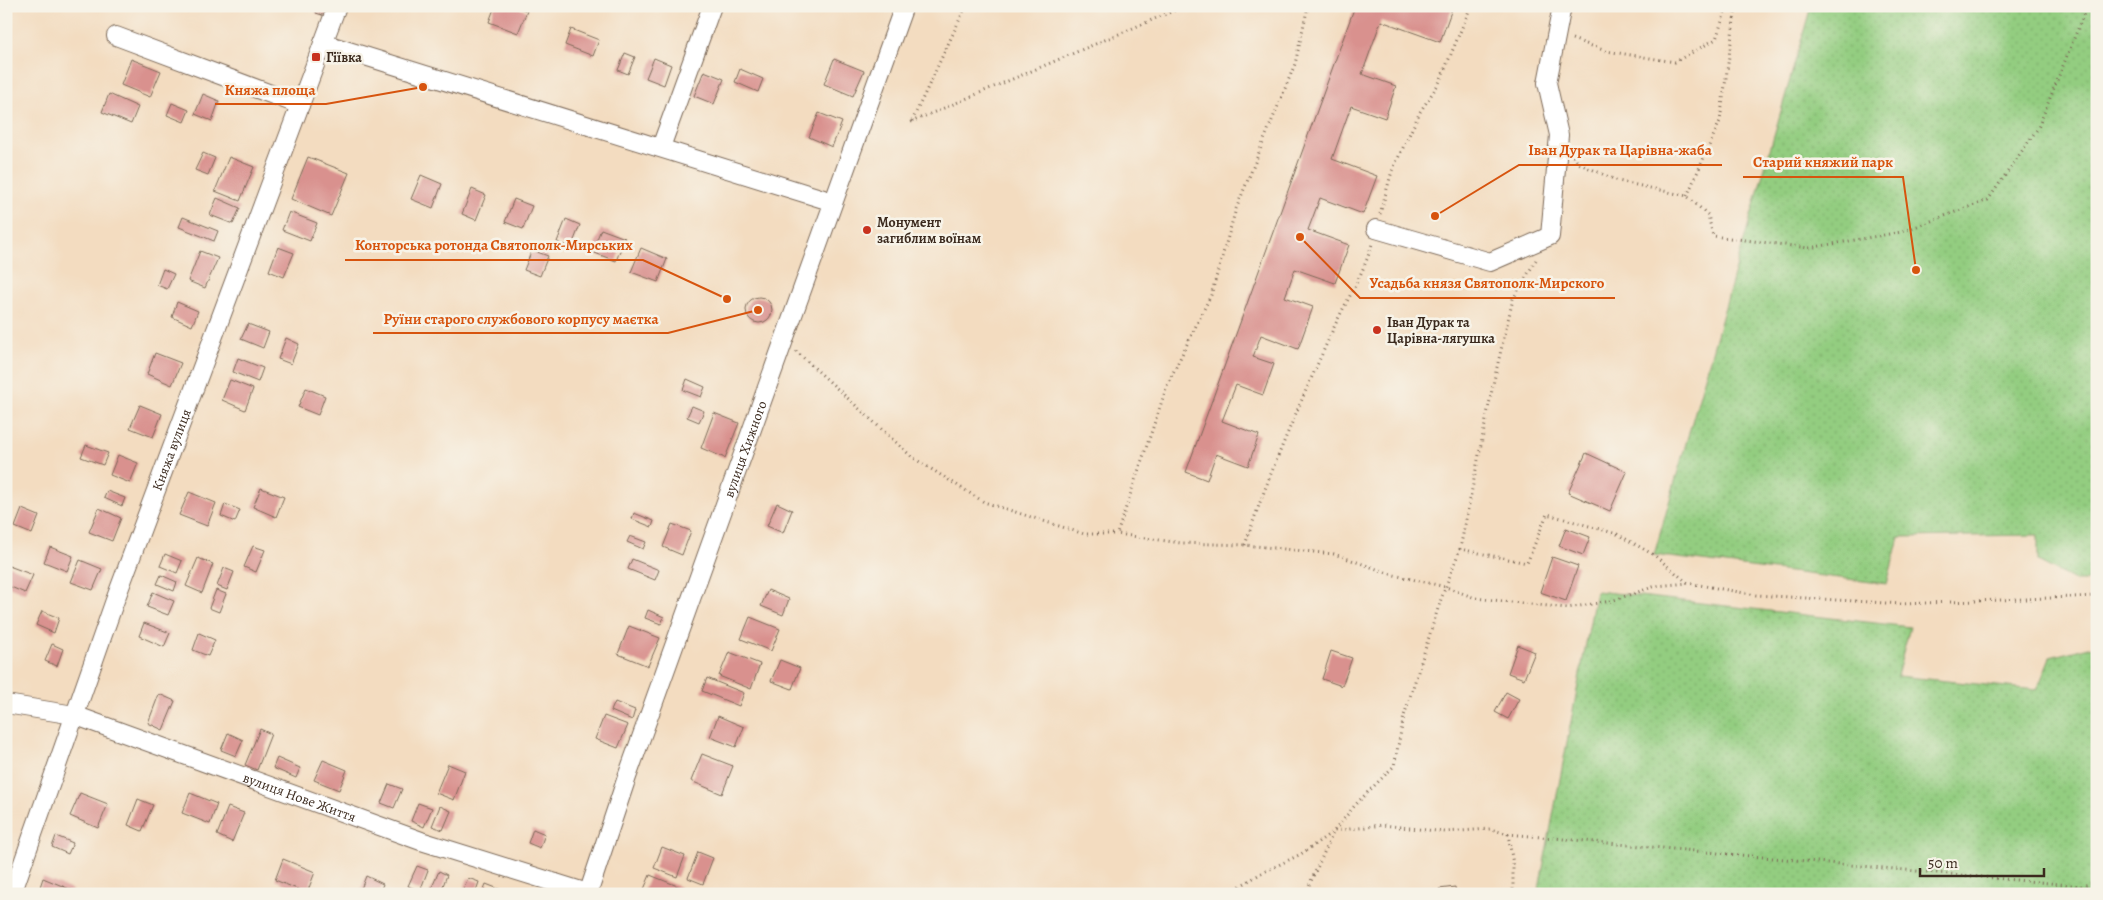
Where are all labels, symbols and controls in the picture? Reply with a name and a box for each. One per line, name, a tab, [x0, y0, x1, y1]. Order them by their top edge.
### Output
place label: Гіївка	[326, 48, 362, 67]
marker: Гіївка	[310, 51, 322, 63]
callout: Княжа площа	[215, 74, 326, 104]
text: Княжа площа	[224, 80, 316, 100]
callout: Іван Дурак та Царівна-жаба	[1519, 135, 1722, 165]
text: Іван Дурак та Царівна-жаба	[1528, 140, 1713, 160]
callout: Старий княжий парк	[1743, 147, 1903, 177]
text: Старий княжий парк	[1753, 152, 1893, 172]
place label: Монумент загиблим воїнам	[877, 213, 982, 248]
marker: Монумент загиблим воїнам	[861, 224, 873, 236]
callout: Конторська ротонда Святополк-Мирських	[345, 230, 643, 260]
text: Конторська ротонда Святополк-Мирських	[355, 235, 633, 255]
callout: Усадьба князя Святополк-Мирского	[1360, 268, 1615, 298]
text: Усадьба князя Святополк-Мирского	[1370, 273, 1605, 293]
callout: Руїни старого службового корпусу маєтка	[373, 303, 668, 333]
text: Руїни старого службового корпусу маєтка	[383, 309, 659, 329]
place label: Іван Дурак та Царівна-лягушка	[1387, 313, 1495, 348]
marker: Іван Дурак та Царівна-лягушка	[1371, 324, 1383, 336]
street label: вулиця Хижного	[719, 398, 771, 500]
street label: Княжа вулиця	[148, 406, 196, 494]
street label: вулиця Нове Життя	[240, 768, 359, 827]
scale bar	[1920, 845, 2044, 877]
text: 50 m	[1928, 853, 1958, 873]

